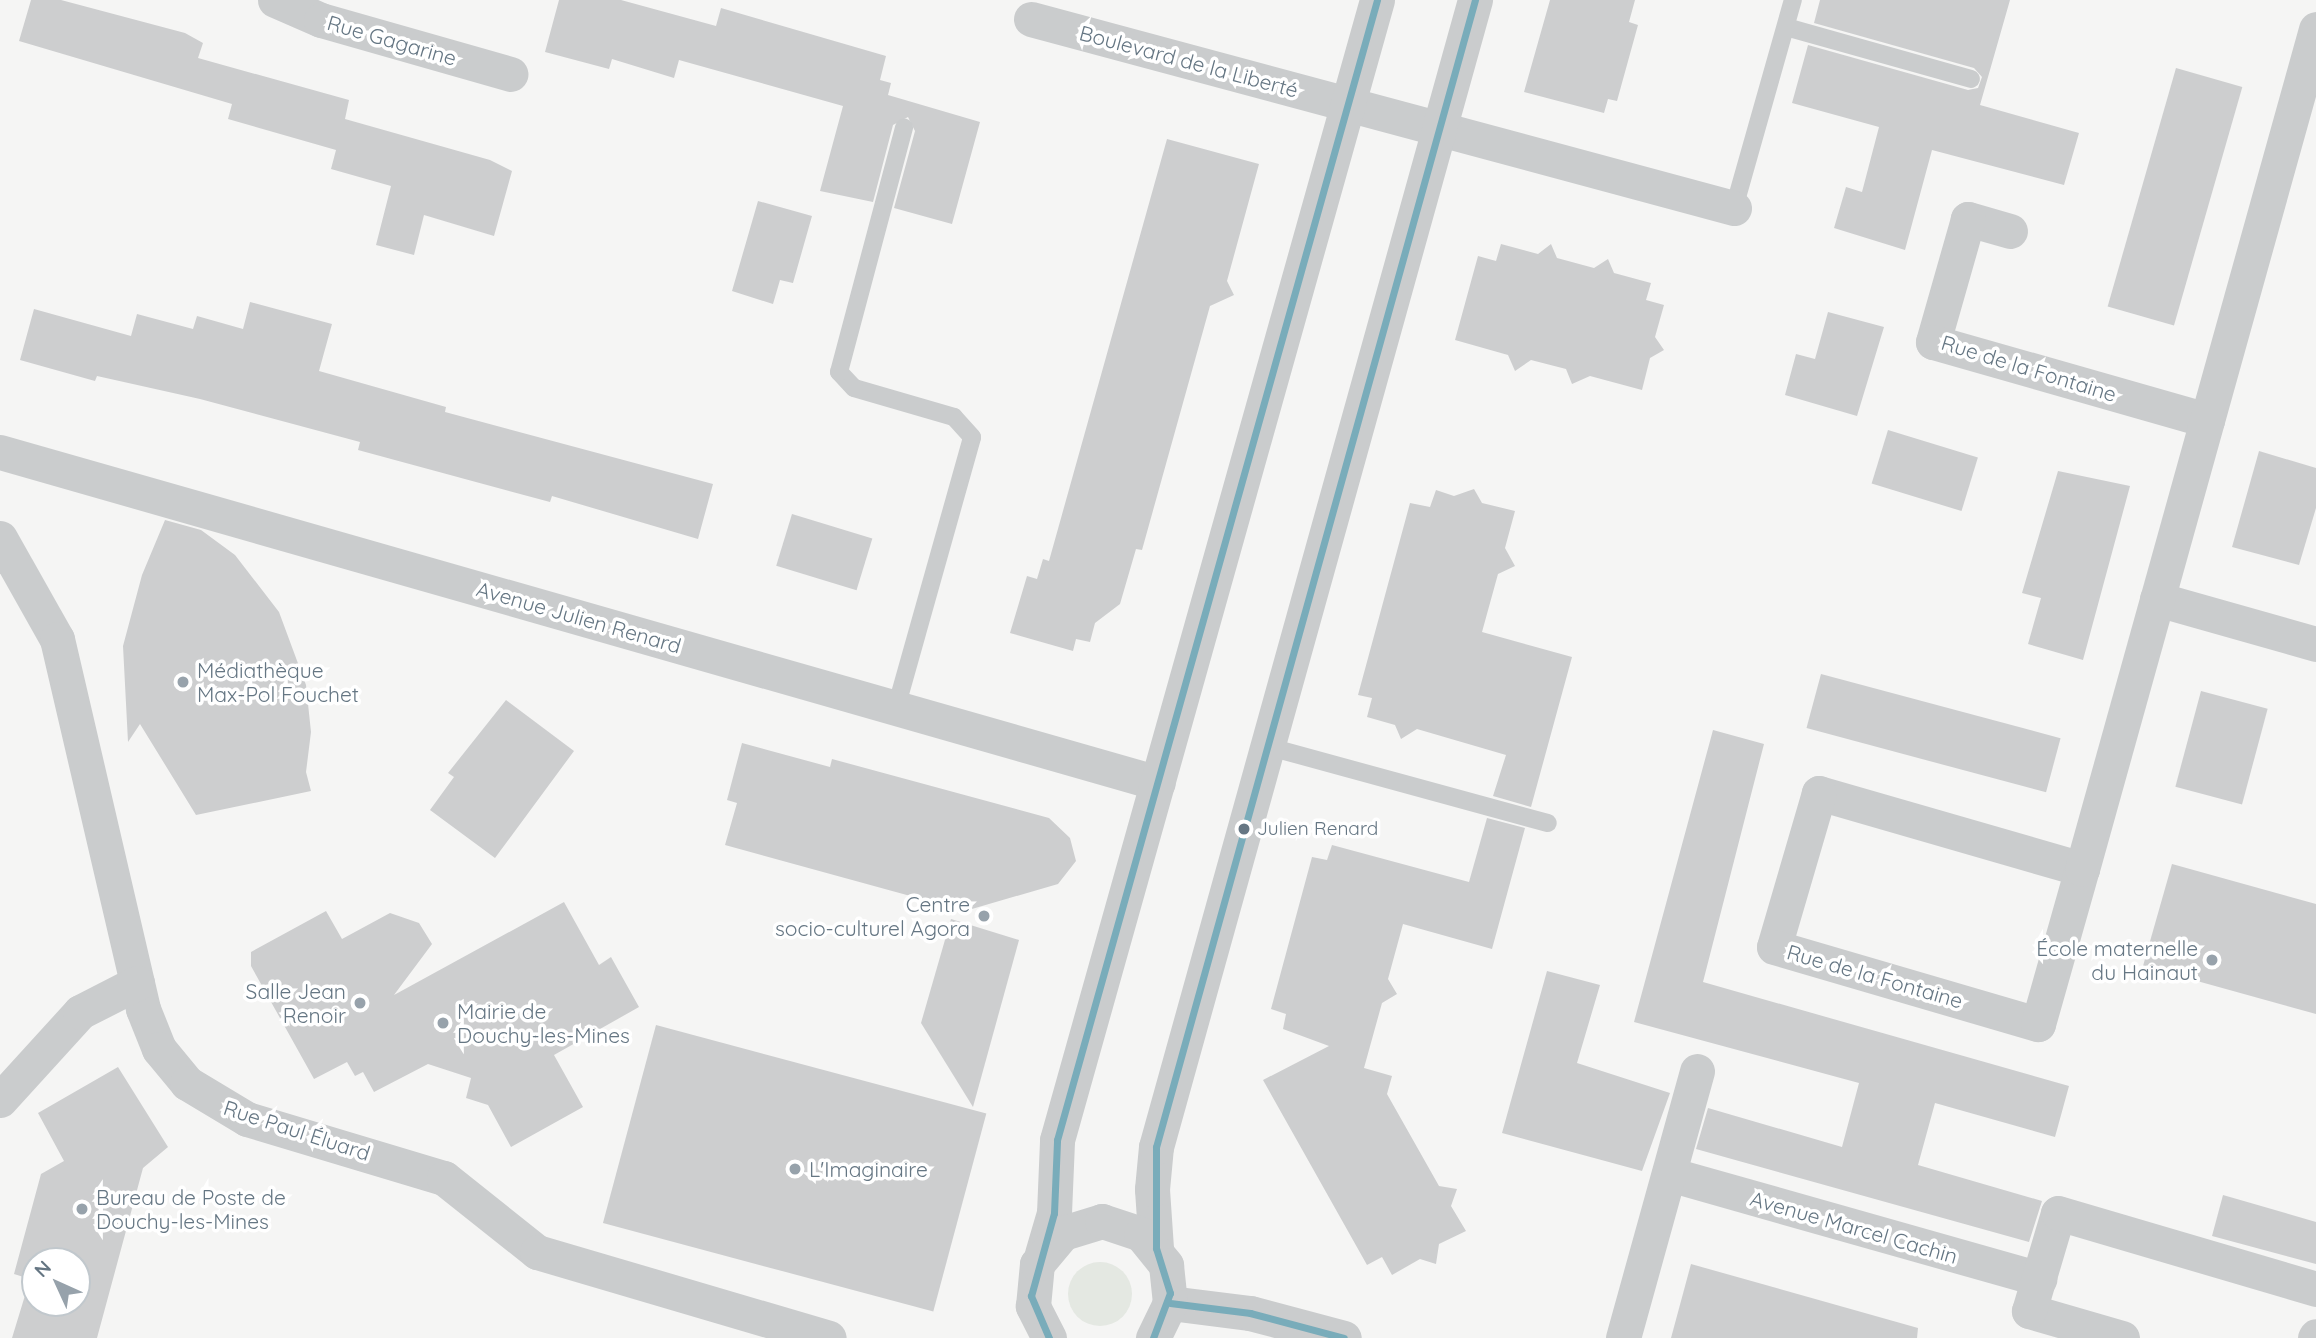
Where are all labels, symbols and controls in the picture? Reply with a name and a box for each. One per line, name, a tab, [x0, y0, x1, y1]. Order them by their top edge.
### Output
street label: Rue Gagarine	[324, 10, 460, 70]
street label: Boulevard de la Liberté	[1077, 20, 1301, 102]
street label: Rue de la Fontaine	[1938, 329, 2120, 407]
street label: Avenue Julien Renard	[474, 576, 684, 658]
place label: Médiathèque Max-Pol Fouchet	[197, 657, 359, 707]
marker: Médiathèque Max-Pol Fouchet	[175, 674, 191, 690]
place label: Julien Renard	[1257, 818, 1378, 840]
marker: Julien Renard	[1237, 822, 1251, 836]
place label: Centre socio-culturel Agora	[775, 891, 970, 941]
marker: Centre socio-culturel Agora	[976, 908, 992, 924]
place label: École maternelle du Hainaut	[2036, 935, 2198, 985]
street label: Rue de la Fontaine	[1784, 939, 1966, 1013]
marker: École maternelle du Hainaut	[2204, 952, 2220, 968]
place label: Salle Jean Renoir	[246, 978, 346, 1028]
marker: Salle Jean Renoir	[352, 995, 368, 1011]
place label: Mairie de Douchy-les-Mines	[457, 998, 630, 1048]
marker: Mairie de Douchy-les-Mines	[435, 1015, 451, 1031]
street label: Rue Paul Éluard	[221, 1094, 373, 1166]
place label: L'Imaginaire	[809, 1156, 928, 1182]
marker: L'Imaginaire	[787, 1161, 803, 1177]
place label: Bureau de Poste de Douchy-les-Mines	[96, 1184, 286, 1234]
street label: Avenue Marcel Cachin	[1747, 1185, 1961, 1269]
marker: Bureau de Poste de Douchy-les-Mines	[74, 1201, 90, 1217]
north arrow	[21, 1247, 91, 1317]
text: N	[29, 1255, 56, 1282]

